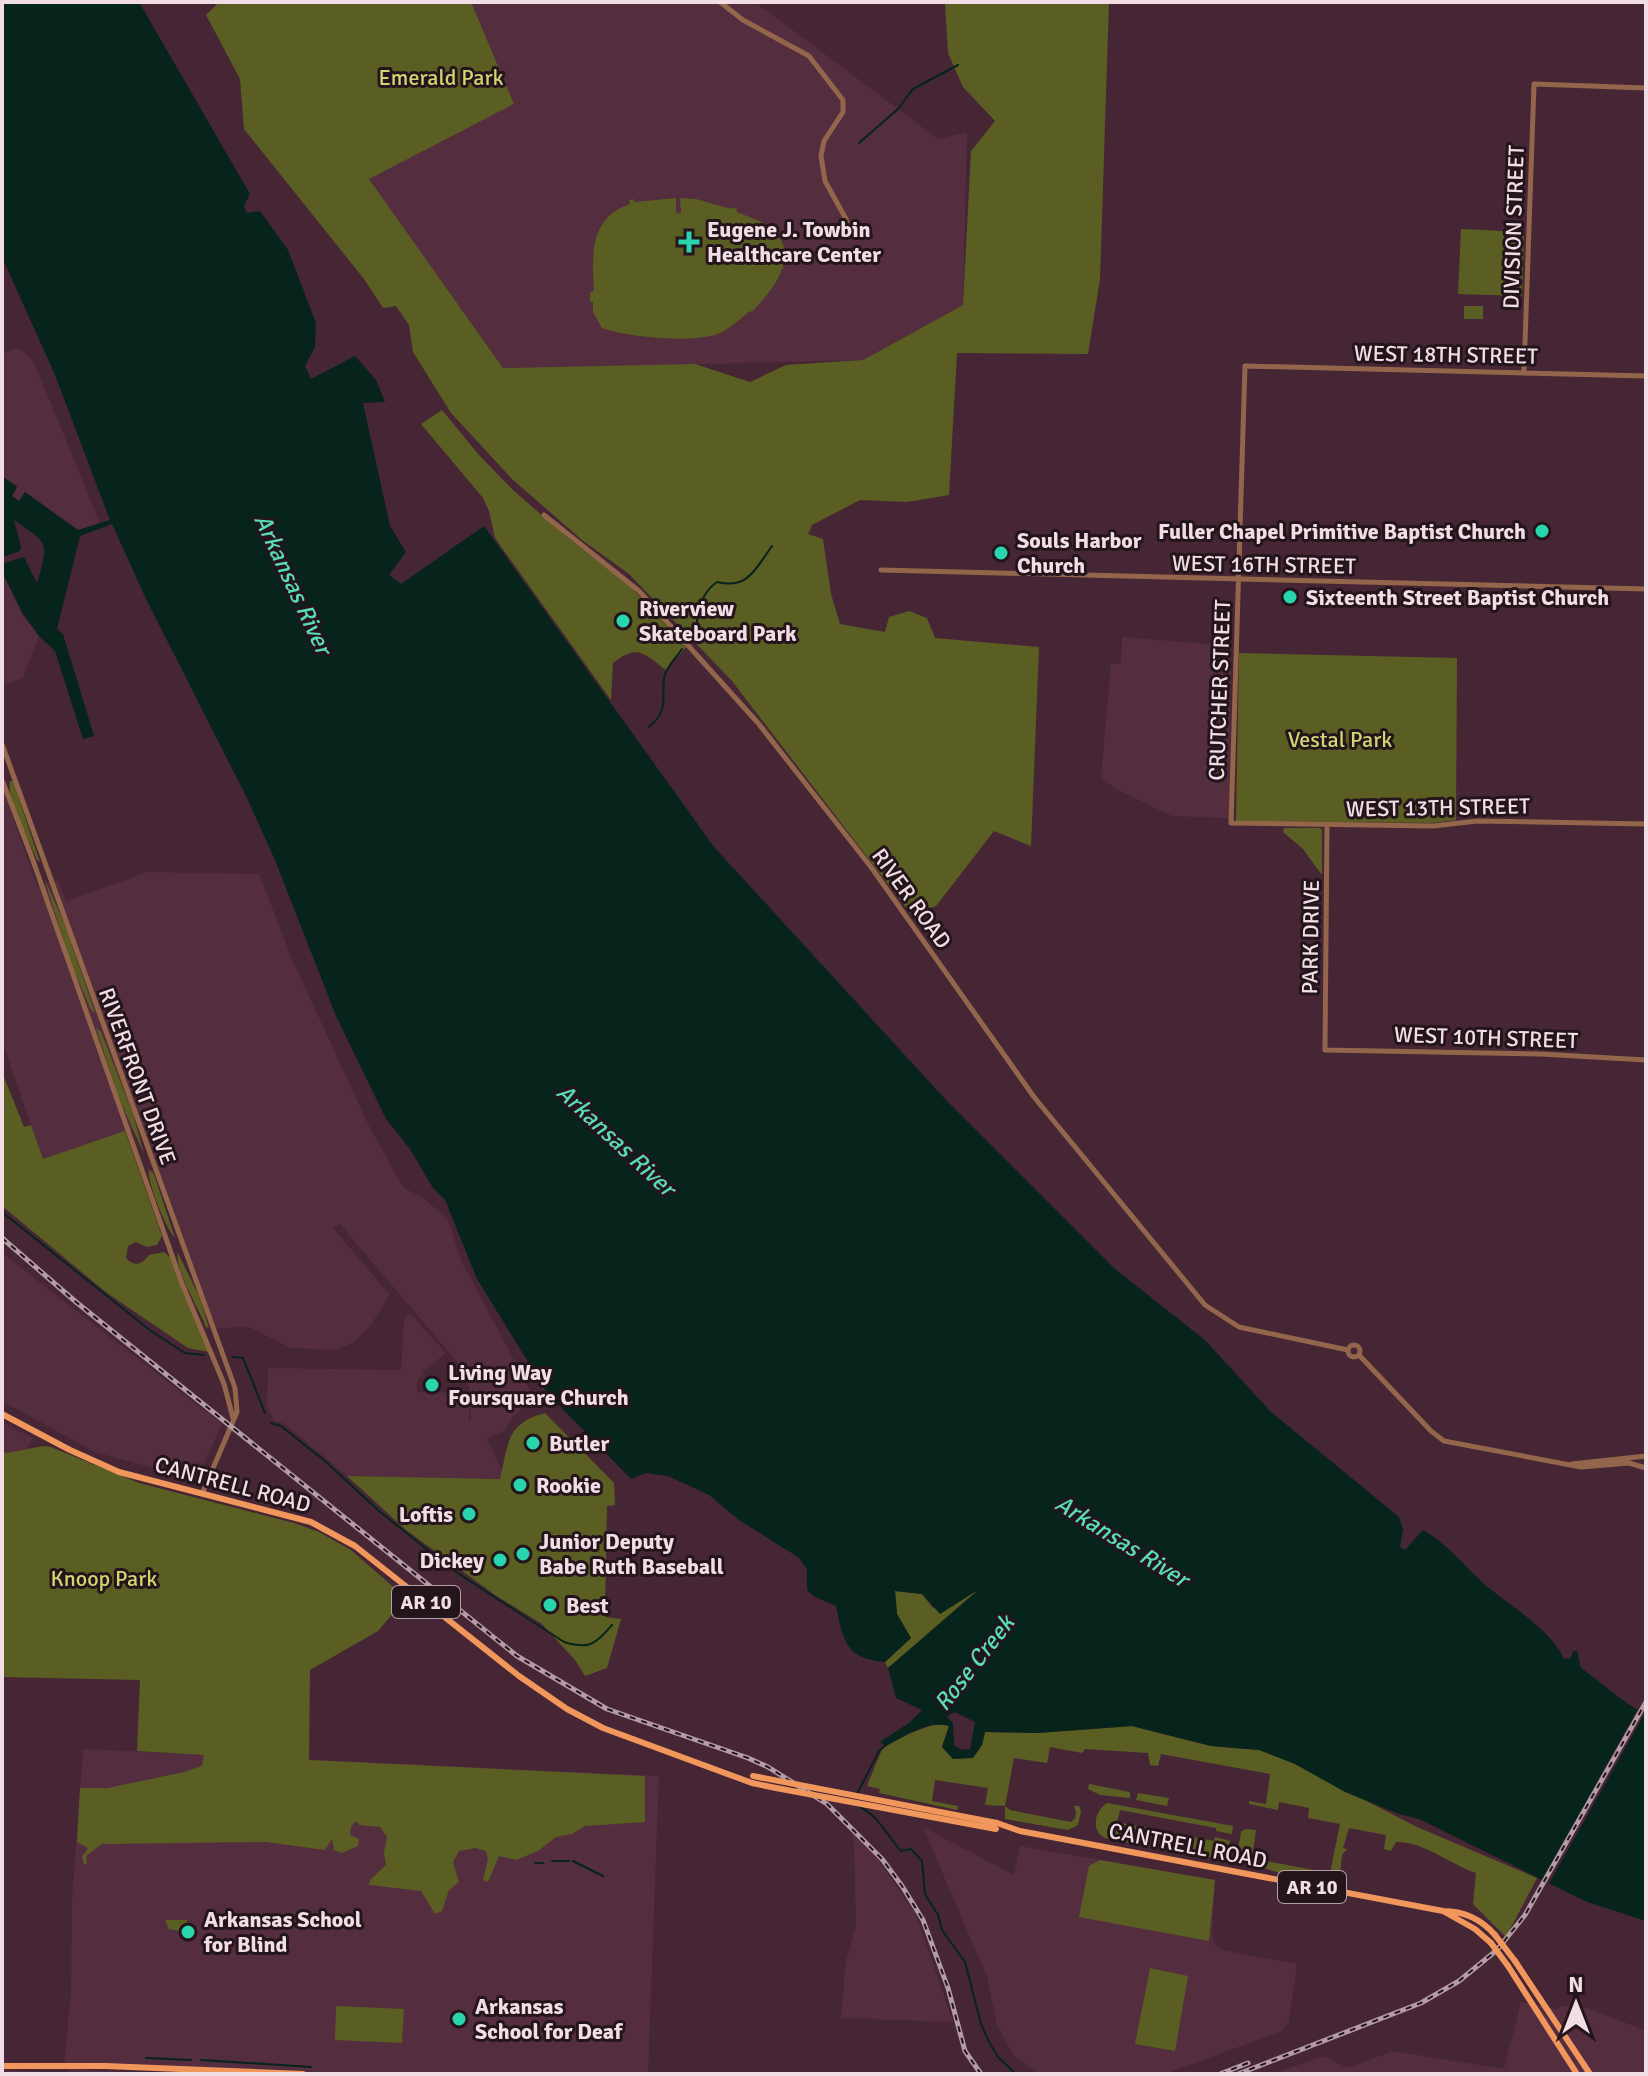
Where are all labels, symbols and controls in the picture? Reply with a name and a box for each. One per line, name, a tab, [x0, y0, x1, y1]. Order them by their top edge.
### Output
park label: Emerald Park	[378, 64, 504, 91]
street label: DIVISION STREET	[1497, 144, 1530, 310]
place label: Eugene J. Towbin Healthcare Center	[707, 216, 881, 268]
marker: Eugene J. Towbin Healthcare Center	[678, 231, 700, 253]
street label: WEST 18TH STREET	[1354, 339, 1538, 370]
water label: Arkansas River	[247, 509, 340, 662]
place label: Fuller Chapel Primitive Baptist Church	[1158, 518, 1526, 545]
marker: Fuller Chapel Primitive Baptist Church	[1533, 522, 1551, 540]
place label: Souls Harbor Church	[1017, 527, 1142, 579]
marker: Souls Harbor Church	[992, 544, 1010, 562]
street label: WEST 16TH STREET	[1172, 549, 1356, 580]
place label: Sixteenth Street Baptist Church	[1306, 584, 1609, 611]
marker: Sixteenth Street Baptist Church	[1281, 588, 1299, 606]
place label: Riverview Skateboard Park	[639, 595, 797, 647]
street label: CRUTCHER STREET	[1203, 599, 1236, 781]
marker: Riverview Skateboard Park	[614, 612, 632, 630]
park label: Vestal Park	[1288, 726, 1392, 753]
street label: WEST 13TH STREET	[1346, 792, 1530, 823]
street label: RIVER ROAD	[866, 843, 957, 954]
street label: PARK DRIVE	[1296, 879, 1325, 995]
street label: RIVERFRONT DRIVE	[93, 984, 182, 1168]
street label: WEST 10TH STREET	[1394, 1021, 1579, 1054]
water label: Arkansas River	[550, 1077, 684, 1205]
place label: Living Way Foursquare Church	[448, 1359, 629, 1411]
marker: Living Way Foursquare Church	[423, 1376, 441, 1394]
place label: Butler	[549, 1430, 609, 1457]
marker: Butler	[524, 1434, 542, 1452]
street label: CANTRELL ROAD	[152, 1451, 314, 1518]
place label: Rookie	[536, 1472, 601, 1499]
marker: Rookie	[511, 1476, 529, 1494]
water label: Arkansas River	[1050, 1488, 1197, 1596]
place label: Loftis	[399, 1501, 453, 1528]
marker: Loftis	[460, 1505, 478, 1523]
place label: Junior Deputy Babe Ruth Baseball	[539, 1528, 724, 1580]
marker: Junior Deputy Babe Ruth Baseball	[514, 1545, 532, 1563]
place label: Dickey	[419, 1547, 484, 1574]
marker: Dickey	[491, 1551, 509, 1569]
park label: Knoop Park	[51, 1565, 157, 1592]
road number: AR 10	[392, 1586, 460, 1618]
place label: Best	[566, 1592, 608, 1619]
marker: Best	[541, 1596, 559, 1614]
water label: Rose Creek	[927, 1608, 1022, 1717]
street label: CANTRELL ROAD	[1107, 1817, 1269, 1874]
road number: AR 10	[1278, 1871, 1346, 1903]
place label: Arkansas School for Blind	[203, 1906, 362, 1958]
marker: Arkansas School for Blind	[179, 1923, 197, 1941]
north arrow	[1536, 1964, 1616, 2044]
text: N	[1568, 1971, 1584, 1998]
place label: Arkansas School for Deaf	[475, 1993, 623, 2045]
marker: Arkansas School for Deaf	[450, 2010, 468, 2028]

